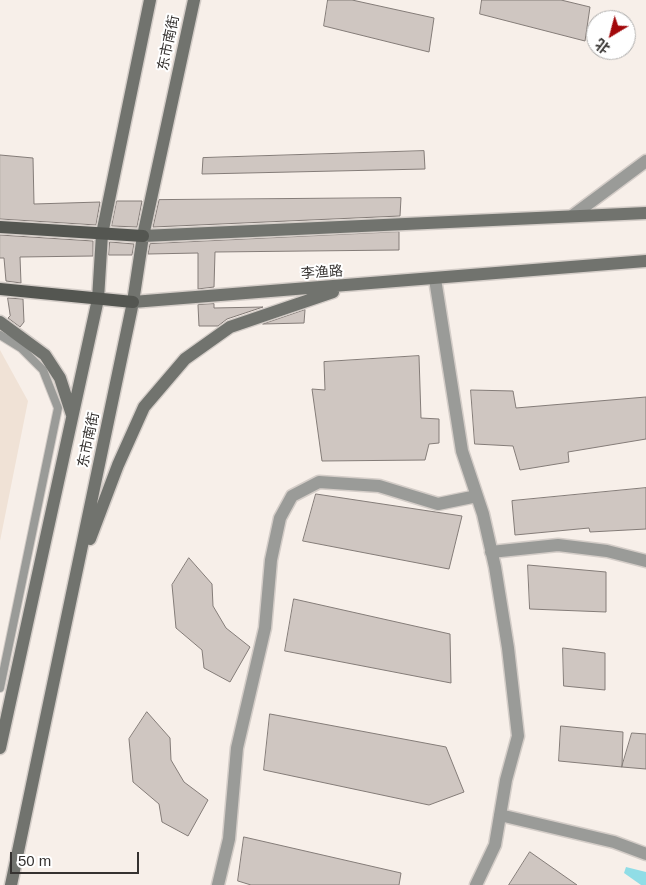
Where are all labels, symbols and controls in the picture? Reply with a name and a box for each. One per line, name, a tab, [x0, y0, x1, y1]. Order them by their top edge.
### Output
north arrow	[586, 10, 636, 60]
street label: 东市南街	[155, 14, 183, 72]
text: 北	[592, 36, 613, 57]
street label: 李渔路	[300, 263, 344, 283]
street label: 东市南街	[75, 411, 103, 469]
scale bar	[12, 842, 141, 874]
text: 50 m	[18, 852, 51, 869]

